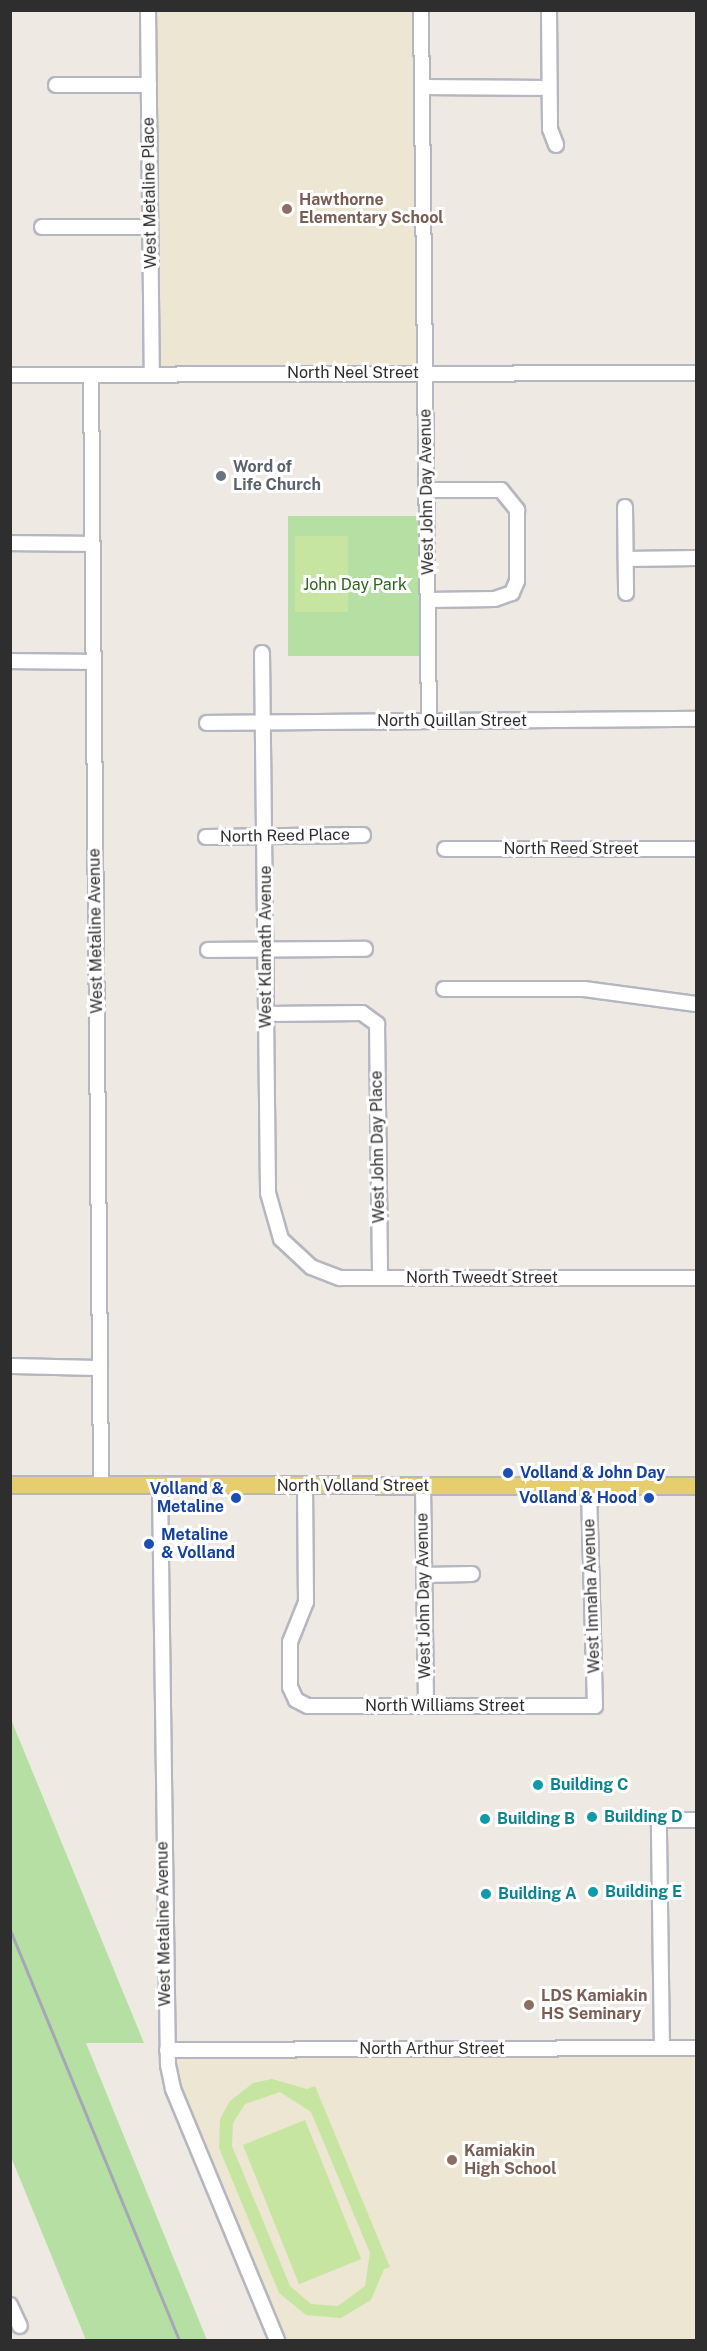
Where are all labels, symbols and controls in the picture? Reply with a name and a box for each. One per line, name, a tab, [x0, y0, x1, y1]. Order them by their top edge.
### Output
street label: West Metaline Place	[139, 117, 161, 269]
place label: Hawthorne Elementary School	[299, 190, 444, 228]
marker: Hawthorne Elementary School	[280, 202, 294, 216]
street label: North Neel Street	[287, 363, 419, 383]
street label: West John Day Avenue	[416, 409, 438, 575]
place label: Word of Life Church	[233, 457, 321, 495]
marker: Word of Life Church	[214, 469, 228, 483]
park label: John Day Park	[303, 575, 407, 595]
street label: North Quillan Street	[377, 711, 527, 731]
street label: North Reed Place	[220, 825, 350, 847]
street label: North Reed Street	[503, 839, 639, 859]
street label: West Metaline Avenue	[85, 848, 107, 1014]
street label: West Klamath Avenue	[256, 866, 276, 1028]
street label: West John Day Place	[367, 1070, 389, 1224]
street label: North Tweedt Street	[406, 1268, 558, 1288]
place label: Volland & John Day	[520, 1463, 665, 1483]
marker: Volland & John Day	[501, 1466, 515, 1480]
street label: North Volland Street	[276, 1476, 430, 1496]
place label: Volland & Metaline	[150, 1479, 224, 1517]
place label: Volland & Hood	[519, 1488, 637, 1508]
marker: Volland & Metaline	[229, 1491, 243, 1505]
marker: Volland & Hood	[642, 1491, 656, 1505]
street label: West John Day Avenue	[413, 1513, 435, 1679]
street label: West Imnaha Avenue	[580, 1518, 604, 1674]
place label: Metaline & Volland	[161, 1525, 235, 1563]
marker: Metaline & Volland	[142, 1537, 156, 1551]
street label: North Williams Street	[365, 1696, 525, 1716]
place label: Building C	[550, 1775, 628, 1795]
marker: Building C	[531, 1778, 545, 1792]
place label: Building D	[604, 1807, 682, 1827]
place label: Building B	[497, 1809, 575, 1829]
marker: Building D	[585, 1810, 599, 1824]
marker: Building B	[478, 1812, 492, 1826]
street label: West Metaline Avenue	[153, 1841, 175, 2007]
place label: Building E	[605, 1882, 682, 1902]
place label: Building A	[498, 1884, 577, 1904]
marker: Building E	[586, 1885, 600, 1899]
marker: Building A	[479, 1887, 493, 1901]
place label: LDS Kamiakin HS Seminary	[541, 1986, 647, 2024]
marker: LDS Kamiakin HS Seminary	[522, 1998, 536, 2012]
street label: North Arthur Street	[359, 2039, 505, 2059]
place label: Kamiakin High School	[464, 2141, 557, 2179]
marker: Kamiakin High School	[445, 2153, 459, 2167]

